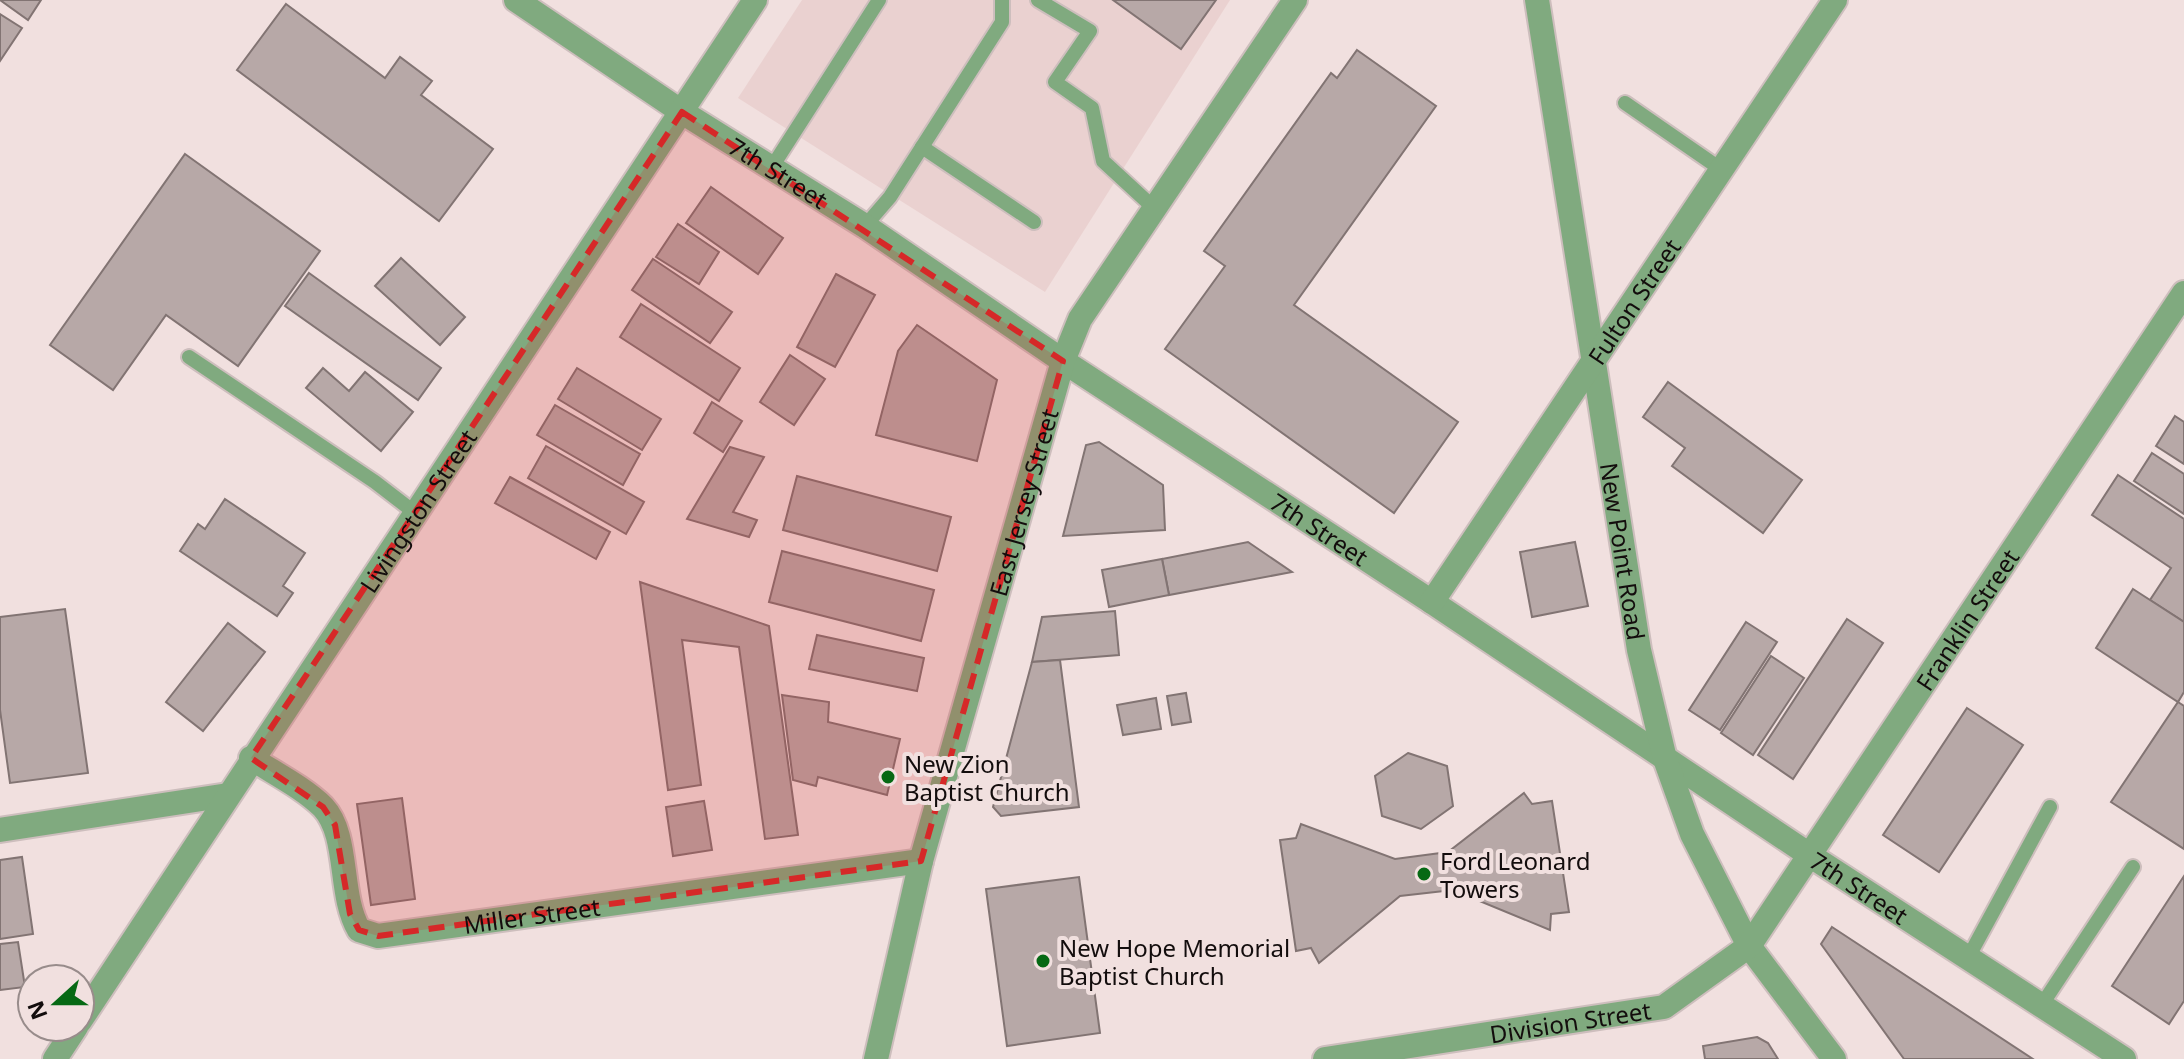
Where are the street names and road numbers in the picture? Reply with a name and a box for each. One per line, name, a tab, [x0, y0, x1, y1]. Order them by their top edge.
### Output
street label: 7th Street	[723, 129, 834, 216]
street label: Fulton Street	[1579, 232, 1688, 371]
street label: East Jersey Street	[981, 404, 1065, 600]
street label: Livingston Street	[351, 422, 484, 599]
street label: New Point Road	[1593, 460, 1654, 642]
street label: 7th Street	[1264, 485, 1375, 573]
street label: Franklin Street	[1907, 542, 2026, 697]
street label: 7th Street	[1804, 843, 1915, 931]
street label: Miller Street	[461, 889, 602, 941]
street label: Division Street	[1487, 993, 1653, 1050]

